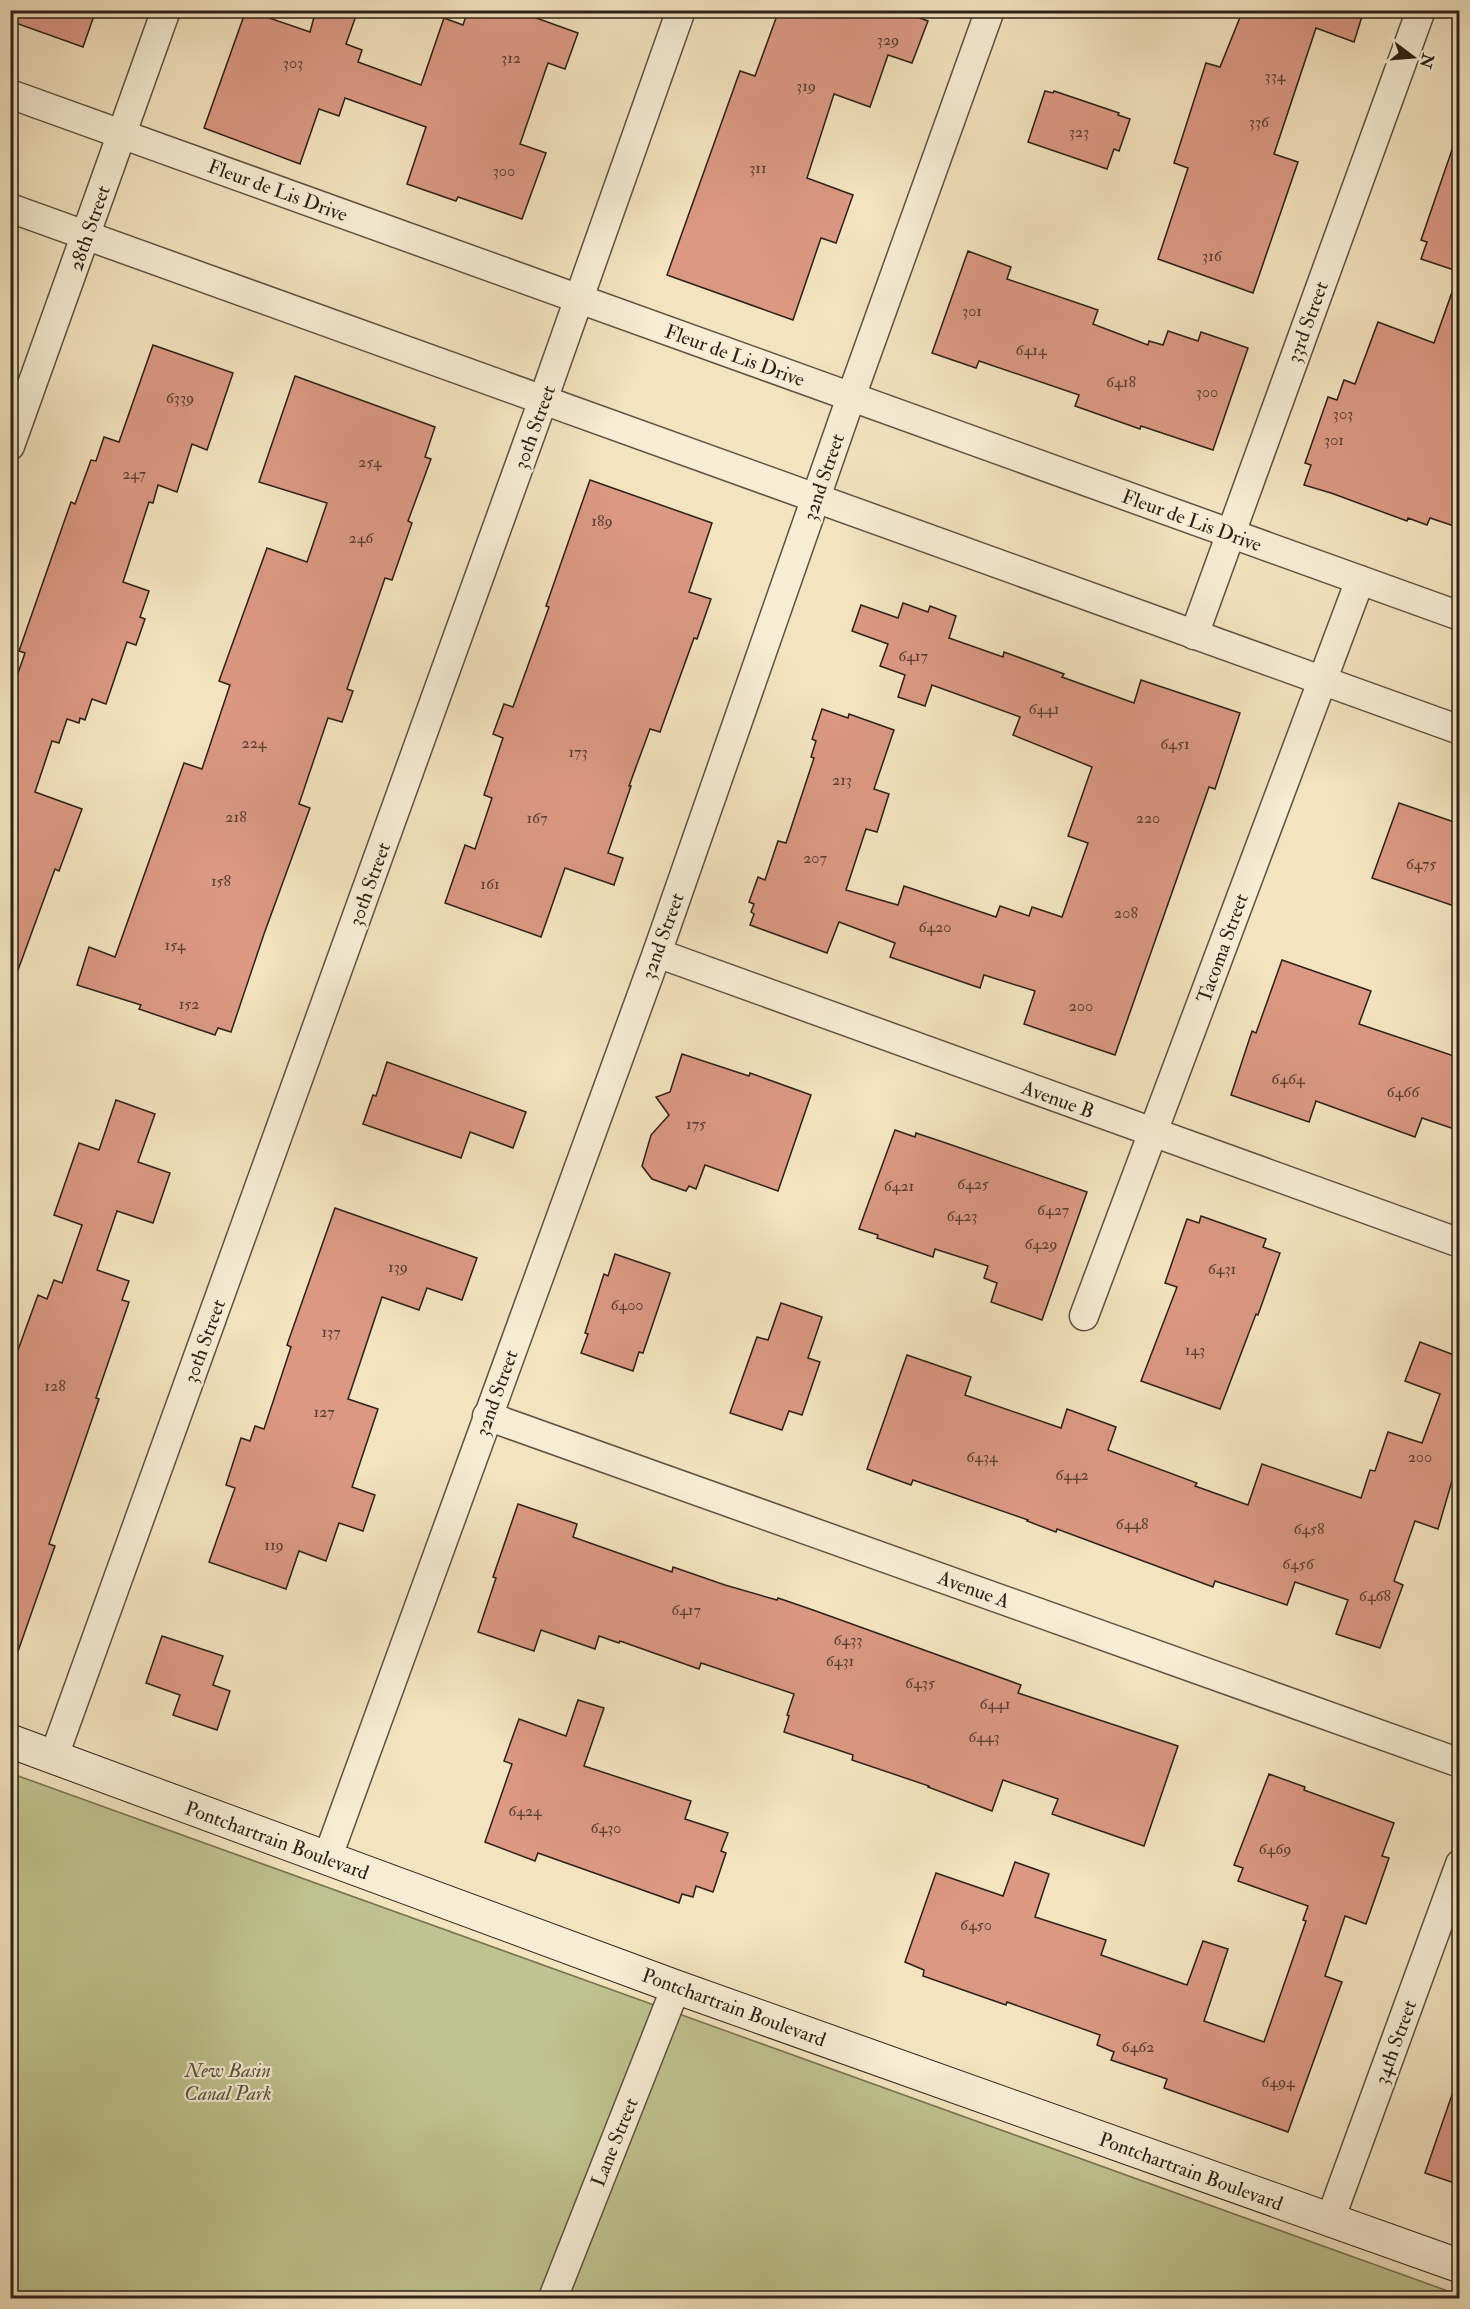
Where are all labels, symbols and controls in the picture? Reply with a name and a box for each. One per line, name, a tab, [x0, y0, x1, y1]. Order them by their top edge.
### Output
north arrow	[1383, 27, 1443, 87]
house number: 329	[877, 30, 899, 50]
house number: 312	[501, 48, 521, 68]
text: N	[1415, 50, 1438, 71]
house number: 303	[283, 53, 303, 73]
house number: 334	[1265, 66, 1287, 86]
house number: 319	[796, 76, 816, 96]
house number: 336	[1249, 112, 1270, 132]
house number: 323	[1069, 122, 1089, 142]
street label: Fleur de Lis Drive	[204, 154, 351, 227]
house number: 311	[749, 158, 767, 178]
house number: 300	[493, 161, 515, 181]
street label: 28th Street	[63, 182, 116, 274]
house number: 316	[1202, 246, 1223, 266]
street label: 33rd Street	[1281, 278, 1334, 366]
house number: 301	[962, 301, 982, 321]
street label: Fleur de Lis Drive	[661, 319, 808, 392]
house number: 6414	[1015, 340, 1048, 360]
house number: 6418	[1106, 372, 1136, 392]
street label: 30th Street	[508, 381, 561, 472]
house number: 300	[1196, 382, 1218, 402]
house number: 6339	[166, 388, 194, 408]
house number: 303	[1333, 404, 1353, 424]
street label: 32nd Street	[797, 430, 850, 524]
house number: 301	[1324, 430, 1344, 450]
house number: 254	[358, 452, 383, 472]
house number: 247	[122, 464, 147, 484]
street label: Fleur de Lis Drive	[1118, 484, 1265, 557]
house number: 189	[591, 511, 613, 531]
house number: 246	[349, 528, 374, 548]
house number: 6417	[898, 646, 929, 666]
house number: 6441	[1028, 699, 1060, 719]
house number: 224	[242, 733, 268, 753]
house number: 6451	[1160, 734, 1190, 754]
house number: 173	[568, 742, 588, 762]
house number: 213	[832, 770, 852, 790]
house number: 218	[225, 807, 247, 827]
house number: 167	[526, 808, 548, 828]
house number: 220	[1136, 808, 1160, 828]
street label: 30th Street	[343, 838, 396, 929]
house number: 207	[803, 848, 827, 868]
house number: 6475	[1406, 854, 1436, 874]
house number: 158	[211, 871, 232, 891]
house number: 161	[480, 874, 500, 894]
street label: 32nd Street	[635, 889, 690, 983]
street label: Tacoma Street	[1191, 890, 1254, 1006]
house number: 208	[1114, 903, 1138, 923]
house number: 6420	[919, 917, 952, 937]
house number: 154	[165, 935, 187, 955]
house number: 152	[179, 994, 199, 1014]
house number: 200	[1069, 996, 1093, 1016]
house number: 6464	[1271, 1069, 1306, 1089]
street label: Avenue B	[1017, 1075, 1097, 1124]
house number: 6466	[1387, 1082, 1420, 1102]
house number: 175	[686, 1114, 706, 1134]
house number: 6425	[957, 1174, 989, 1194]
house number: 6421	[884, 1176, 914, 1196]
house number: 6427	[1037, 1200, 1070, 1220]
house number: 6423	[947, 1206, 977, 1226]
house number: 6429	[1025, 1234, 1058, 1254]
house number: 139	[388, 1257, 408, 1277]
house number: 6431	[1208, 1259, 1236, 1279]
street label: 30th Street	[178, 1295, 231, 1386]
house number: 6400	[610, 1295, 644, 1315]
house number: 137	[321, 1322, 341, 1342]
house number: 143	[1185, 1340, 1205, 1360]
street label: 32nd Street	[469, 1346, 524, 1440]
house number: 128	[44, 1376, 66, 1396]
house number: 127	[313, 1402, 335, 1422]
house number: 6434	[966, 1447, 999, 1467]
house number: 200	[1408, 1447, 1432, 1467]
house number: 6442	[1055, 1465, 1089, 1485]
house number: 6448	[1116, 1514, 1149, 1534]
house number: 6458	[1293, 1519, 1325, 1539]
house number: 119	[264, 1535, 284, 1555]
house number: 6456	[1282, 1554, 1315, 1574]
street label: Avenue A	[933, 1565, 1014, 1614]
house number: 6468	[1359, 1586, 1392, 1606]
house number: 6417	[671, 1600, 702, 1620]
house number: 6433	[834, 1630, 862, 1650]
house number: 6431	[826, 1651, 854, 1671]
house number: 6435	[905, 1673, 935, 1693]
house number: 6441	[979, 1694, 1011, 1714]
house number: 6443	[968, 1727, 1000, 1747]
street label: Pontchartrain Boulevard	[181, 1796, 372, 1885]
house number: 6424	[508, 1801, 543, 1821]
house number: 6430	[590, 1818, 622, 1838]
house number: 6469	[1259, 1839, 1291, 1859]
house number: 6450	[960, 1915, 992, 1935]
street label: Pontchartrain Boulevard	[638, 1963, 829, 2052]
street label: 34th Street	[1369, 1996, 1422, 2088]
house number: 6462	[1122, 2037, 1154, 2057]
park label: New Basin Canal Park	[184, 2058, 272, 2106]
house number: 6494	[1261, 2072, 1296, 2092]
street label: Lane Street	[585, 2094, 644, 2190]
street label: Pontchartrain Boulevard	[1095, 2127, 1286, 2216]

